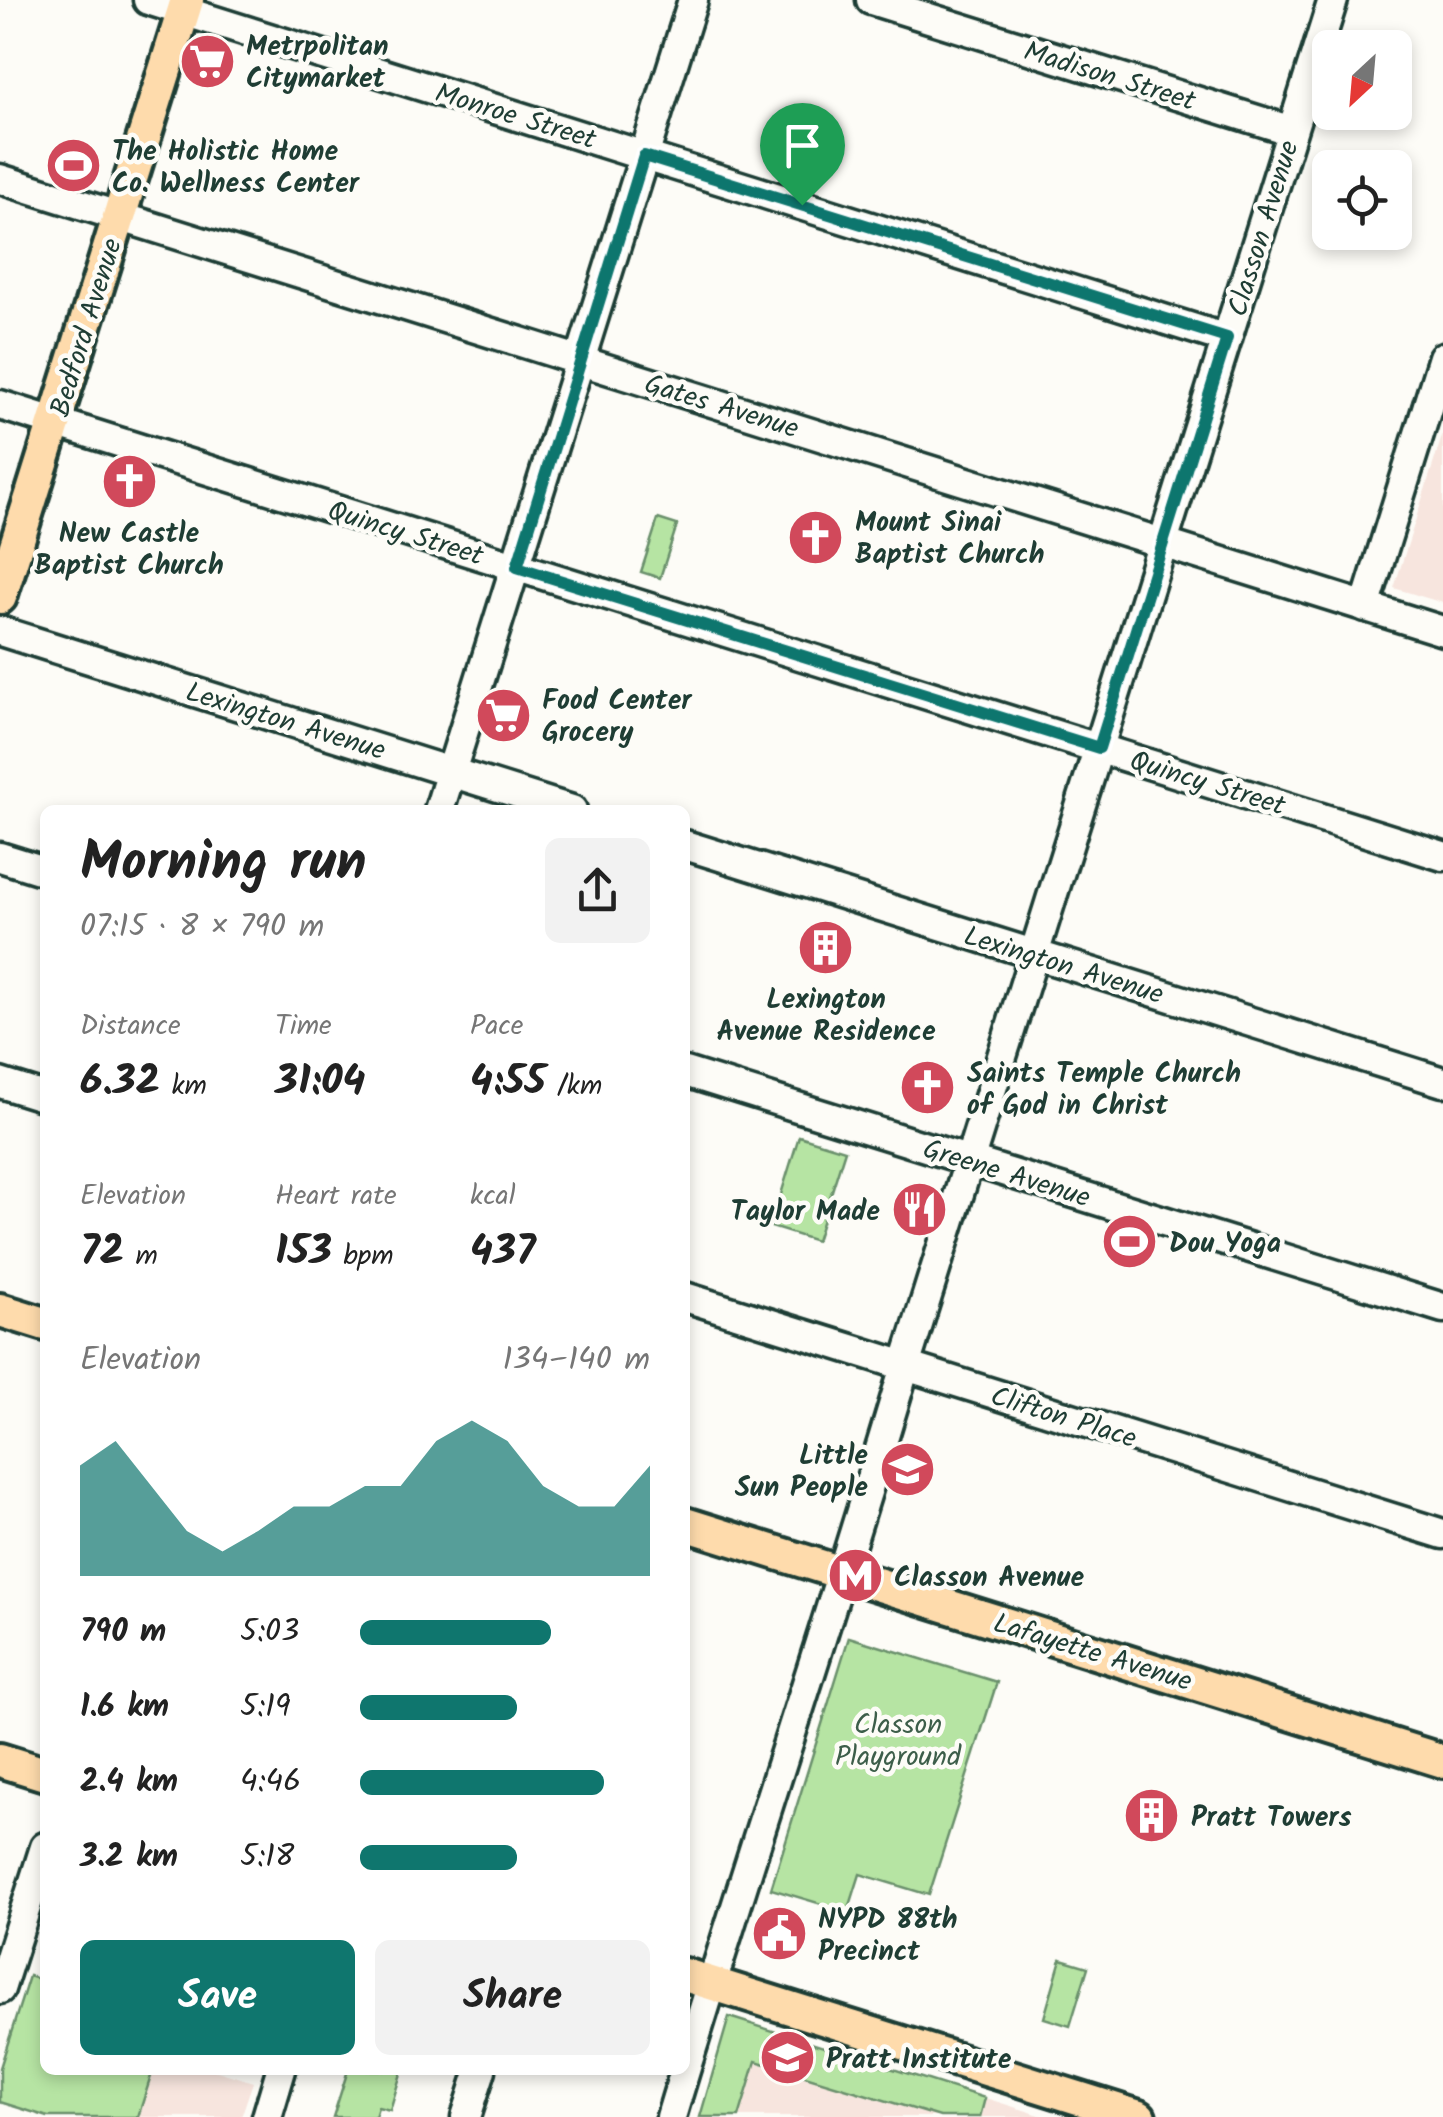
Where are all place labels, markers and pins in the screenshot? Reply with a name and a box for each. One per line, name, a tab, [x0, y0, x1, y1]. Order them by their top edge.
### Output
place label: Metrpolitan Citymarket	[246, 25, 389, 102]
supermarket icon: Metrpolitan Citymarket	[177, 31, 237, 91]
pin	[760, 103, 845, 206]
place label: The Holistic Home Co. Wellness Center	[112, 130, 361, 207]
sports icon: The Holistic Home Co. Wellness Center	[43, 136, 103, 196]
church icon: New Castle Baptist Church	[99, 451, 159, 511]
place label: Mount Sinai Baptist Church	[855, 501, 1044, 578]
church icon: Mount Sinai Baptist Church	[786, 507, 846, 567]
place label: New Castle Baptist Church	[34, 512, 224, 589]
place label: Food Center Grocery	[542, 679, 693, 756]
supermarket icon: Food Center Grocery	[473, 685, 533, 745]
building icon: Lexington Avenue Residence	[796, 917, 856, 977]
place label: Lexington Avenue Residence	[716, 978, 936, 1055]
place label: Saints Temple Church of God in Christ	[967, 1052, 1241, 1129]
church icon: Saints Temple Church of God in Christ	[898, 1058, 958, 1118]
restaurant icon: Taylor Made	[889, 1180, 949, 1240]
place label: Taylor Made	[731, 1190, 880, 1235]
sports icon: Dou Yoga	[1100, 1212, 1160, 1272]
place label: Dou Yoga	[1169, 1222, 1281, 1267]
place label: Little Sun People	[735, 1434, 868, 1511]
school or university icon: Little Sun People	[877, 1440, 937, 1500]
metro station icon: Classon Avenue	[825, 1546, 885, 1606]
place label: Classon Avenue	[894, 1556, 1084, 1601]
building icon: Pratt Towers	[1122, 1786, 1182, 1846]
place label: Pratt Towers	[1191, 1796, 1352, 1841]
place label: NYPD 88th Precinct	[818, 1898, 958, 1975]
public building icon: NYPD 88th Precinct	[749, 1904, 809, 1964]
school or university icon: Pratt Institute	[757, 2028, 817, 2088]
place label: Pratt Institute	[826, 2038, 1012, 2083]

